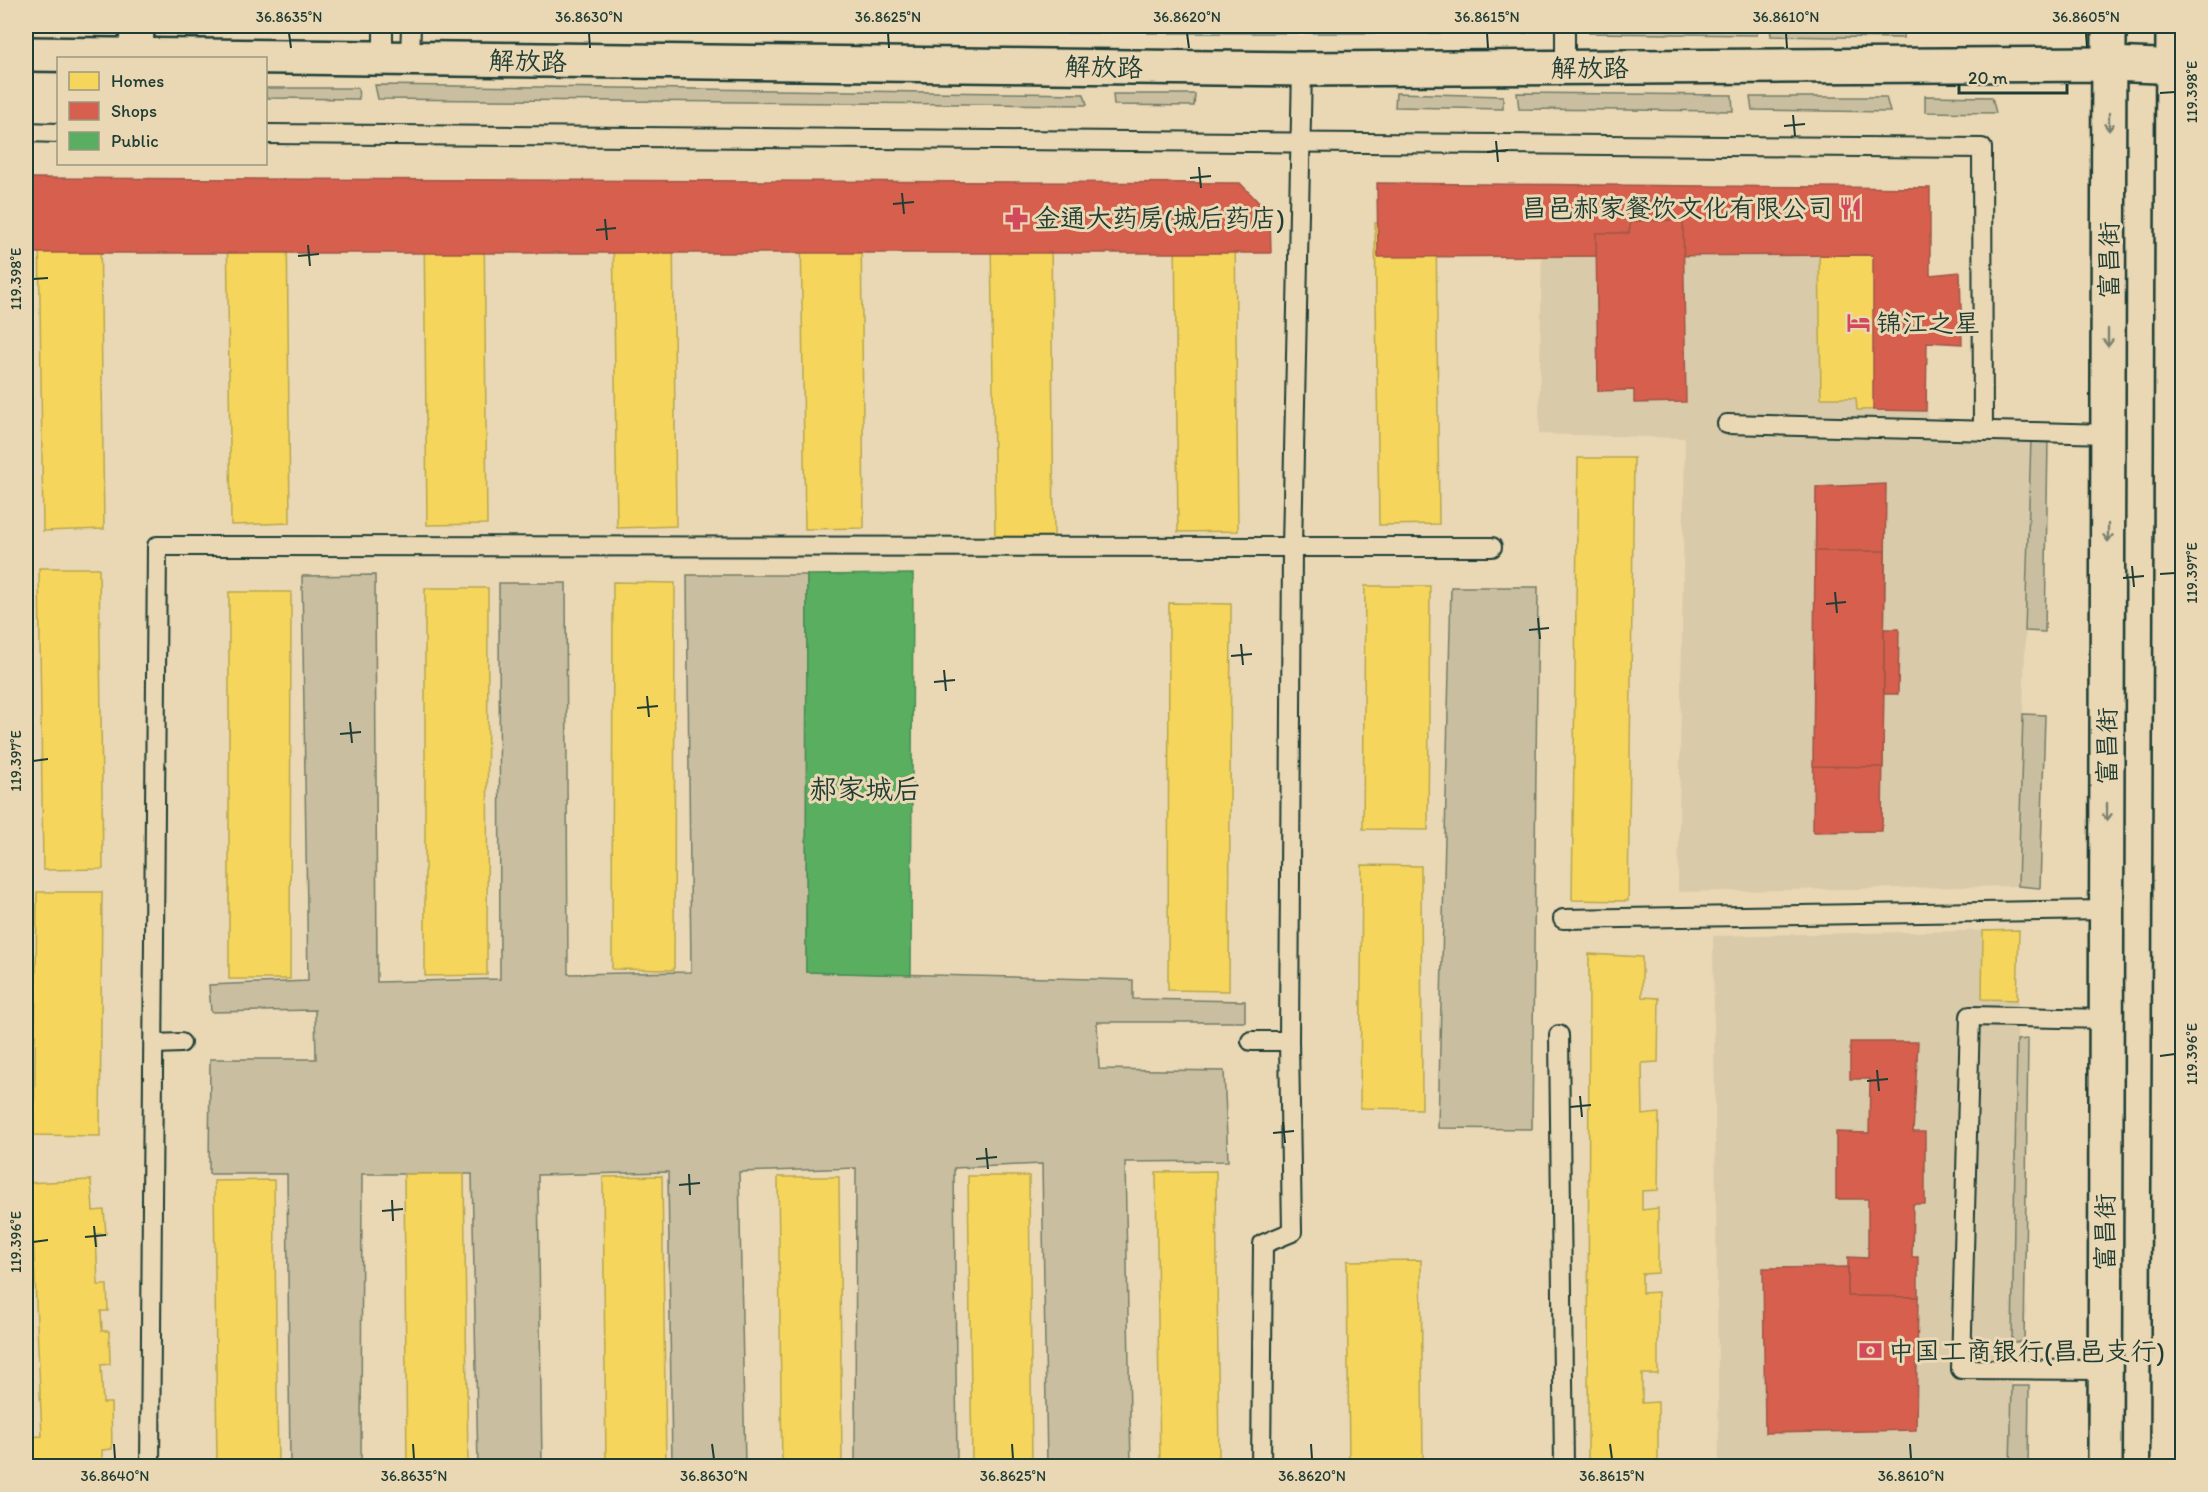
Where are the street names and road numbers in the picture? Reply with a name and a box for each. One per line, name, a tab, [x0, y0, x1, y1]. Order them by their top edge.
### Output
street label: 解放路	[489, 44, 567, 78]
street label: 解放路	[1065, 50, 1143, 84]
street label: 解放路	[1551, 52, 1629, 84]
street label: 富昌街	[2093, 221, 2125, 299]
street label: 富昌街	[2091, 707, 2123, 785]
street label: 富昌街	[2089, 1193, 2121, 1271]

